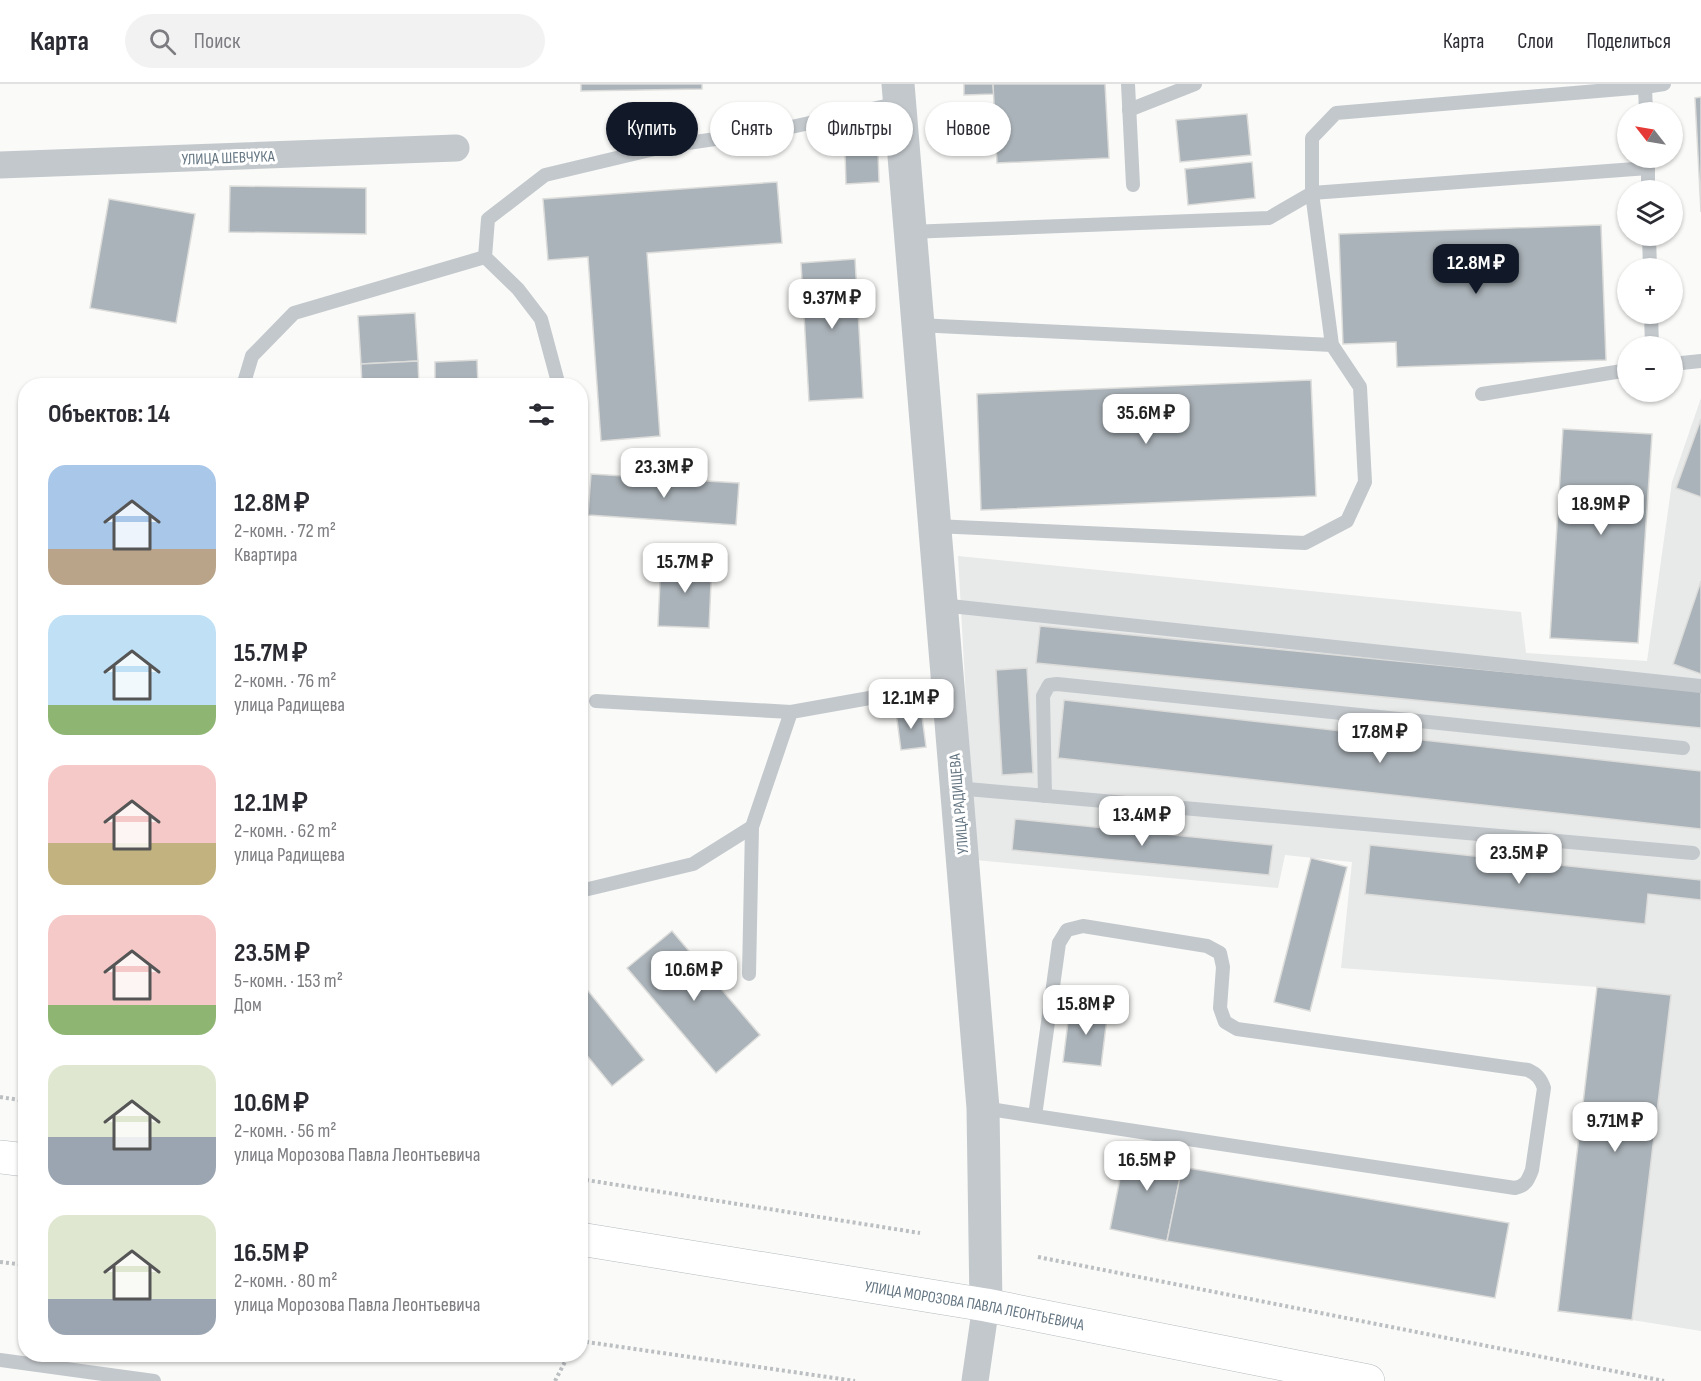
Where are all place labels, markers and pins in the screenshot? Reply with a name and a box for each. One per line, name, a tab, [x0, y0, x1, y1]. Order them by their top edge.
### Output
pin: 12.8M ₽	[1421, 244, 1531, 295]
pin: 9.37M ₽	[777, 279, 887, 330]
pin: 35.6M ₽	[1091, 394, 1201, 445]
pin: 23.3M ₽	[609, 448, 719, 499]
pin: 18.9M ₽	[1546, 485, 1656, 536]
pin: 15.7M ₽	[630, 543, 740, 594]
pin: 12.1M ₽	[856, 679, 966, 730]
pin: 17.8M ₽	[1325, 713, 1435, 764]
pin: 13.4M ₽	[1087, 796, 1197, 847]
pin: 23.5M ₽	[1464, 834, 1574, 885]
pin: 10.6M ₽	[639, 951, 749, 1002]
pin: 15.8M ₽	[1031, 985, 1141, 1036]
pin: 9.71M ₽	[1560, 1102, 1670, 1153]
pin: 16.5M ₽	[1092, 1141, 1202, 1192]

